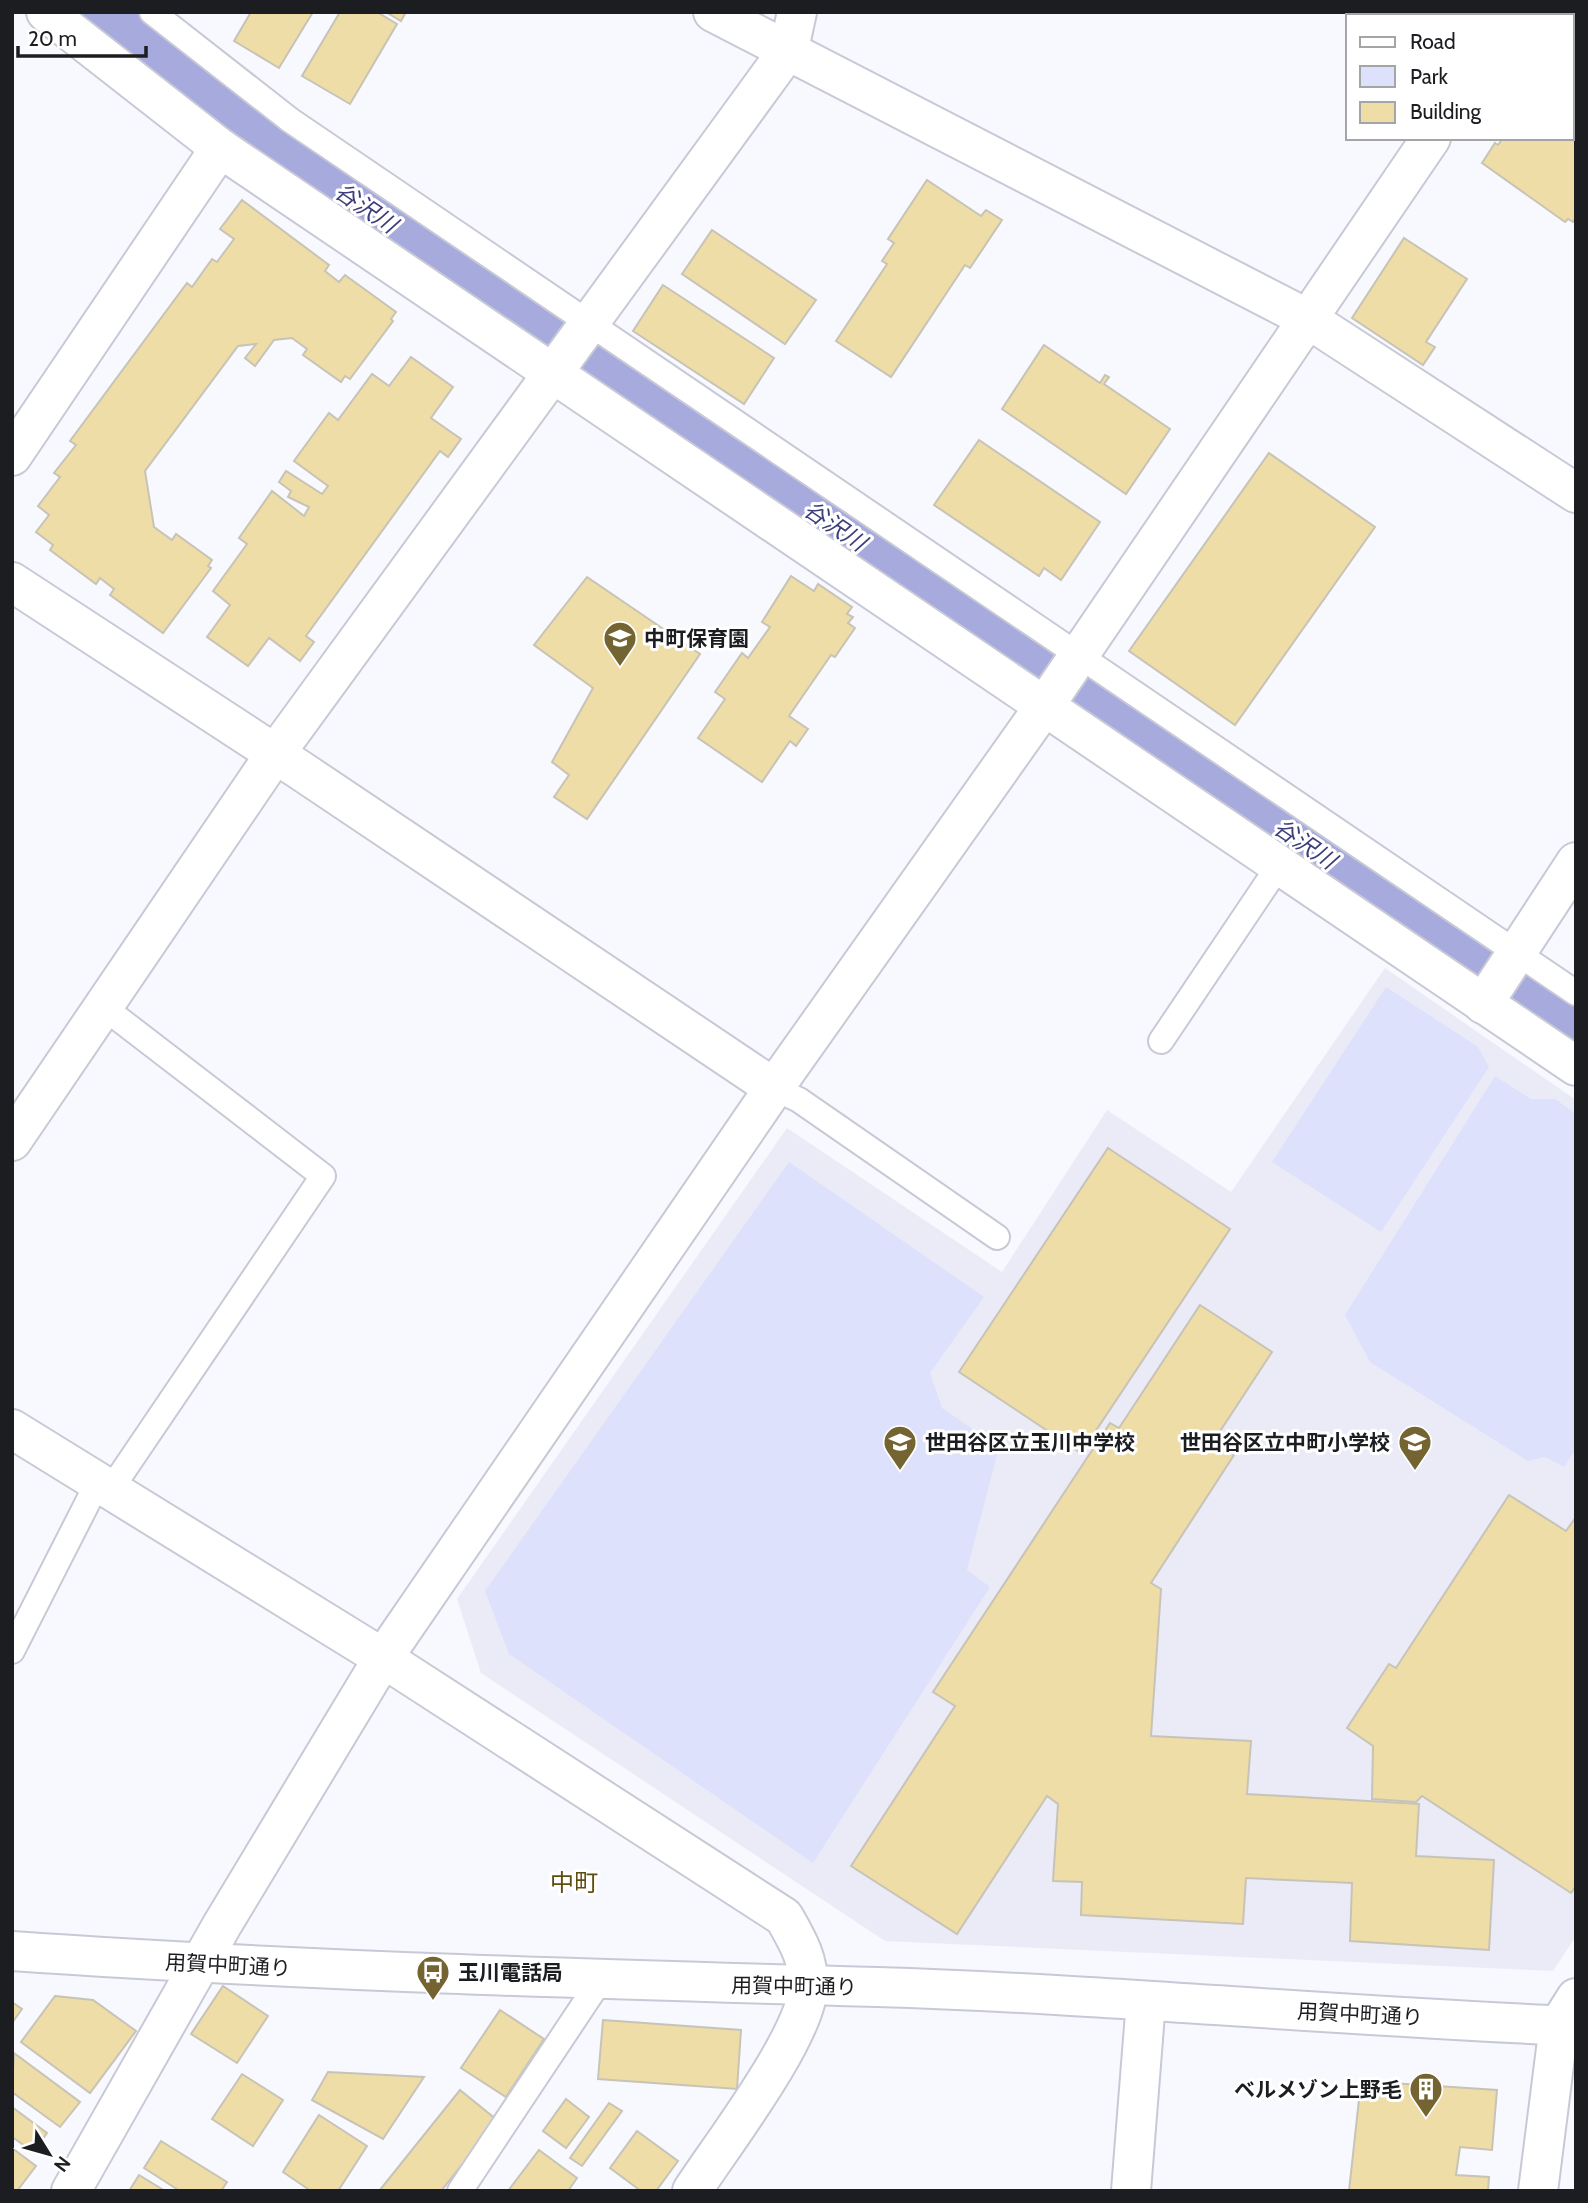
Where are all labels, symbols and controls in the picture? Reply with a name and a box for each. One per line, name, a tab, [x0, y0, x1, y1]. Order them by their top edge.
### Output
scale bar	[18, 14, 145, 58]
legend	[1346, 14, 1574, 140]
text: 20 m	[28, 26, 77, 51]
text: Road	[1410, 29, 1456, 54]
text: Park	[1410, 64, 1448, 89]
text: Building	[1410, 99, 1482, 124]
water label: 谷沢川	[330, 177, 405, 241]
water label: 谷沢川	[799, 495, 874, 559]
school or university icon: 中町保育園	[601, 619, 639, 668]
place label: 中町保育園	[644, 626, 749, 651]
water label: 谷沢川	[1269, 813, 1344, 877]
school or university icon: 世田谷区立玉川中学校	[881, 1423, 919, 1472]
school or university icon: 世田谷区立中町小学校	[1396, 1423, 1434, 1472]
place label: 世田谷区立玉川中学校	[925, 1430, 1135, 1455]
place label: 世田谷区立中町小学校	[1180, 1430, 1390, 1455]
district label: 中町	[550, 1868, 598, 1897]
street label: 用賀中町通り	[164, 1949, 292, 1981]
bus stop icon: 玉川電話局	[414, 1953, 452, 2002]
place label: 玉川電話局	[458, 1960, 563, 1985]
street label: 用賀中町通り	[731, 1972, 857, 2000]
street label: 用賀中町通り	[1296, 1998, 1424, 2030]
building icon: ベルメゾン上野毛	[1407, 2070, 1445, 2119]
place label: ベルメゾン上野毛	[1234, 2077, 1402, 2102]
north arrow	[14, 2119, 84, 2189]
text: N	[49, 2152, 75, 2176]

